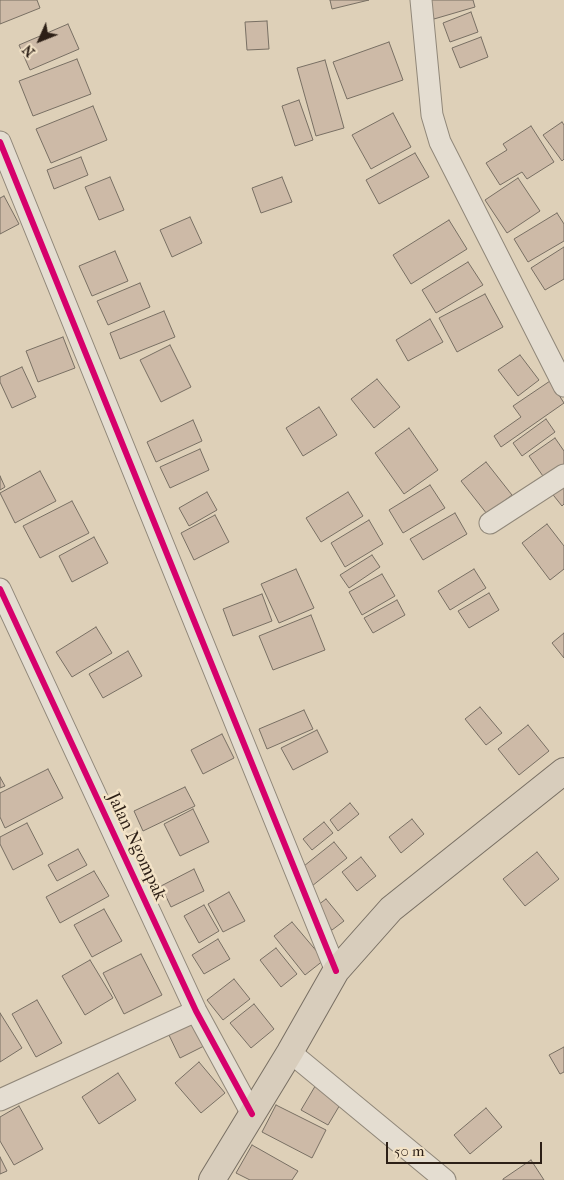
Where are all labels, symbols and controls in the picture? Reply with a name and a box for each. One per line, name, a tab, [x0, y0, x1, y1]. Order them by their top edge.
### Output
north arrow	[15, 15, 65, 65]
text: N	[19, 41, 39, 60]
street label: Jalan Ngompak	[102, 790, 170, 904]
scale bar	[389, 1132, 545, 1164]
text: 50 m	[394, 1142, 424, 1160]

